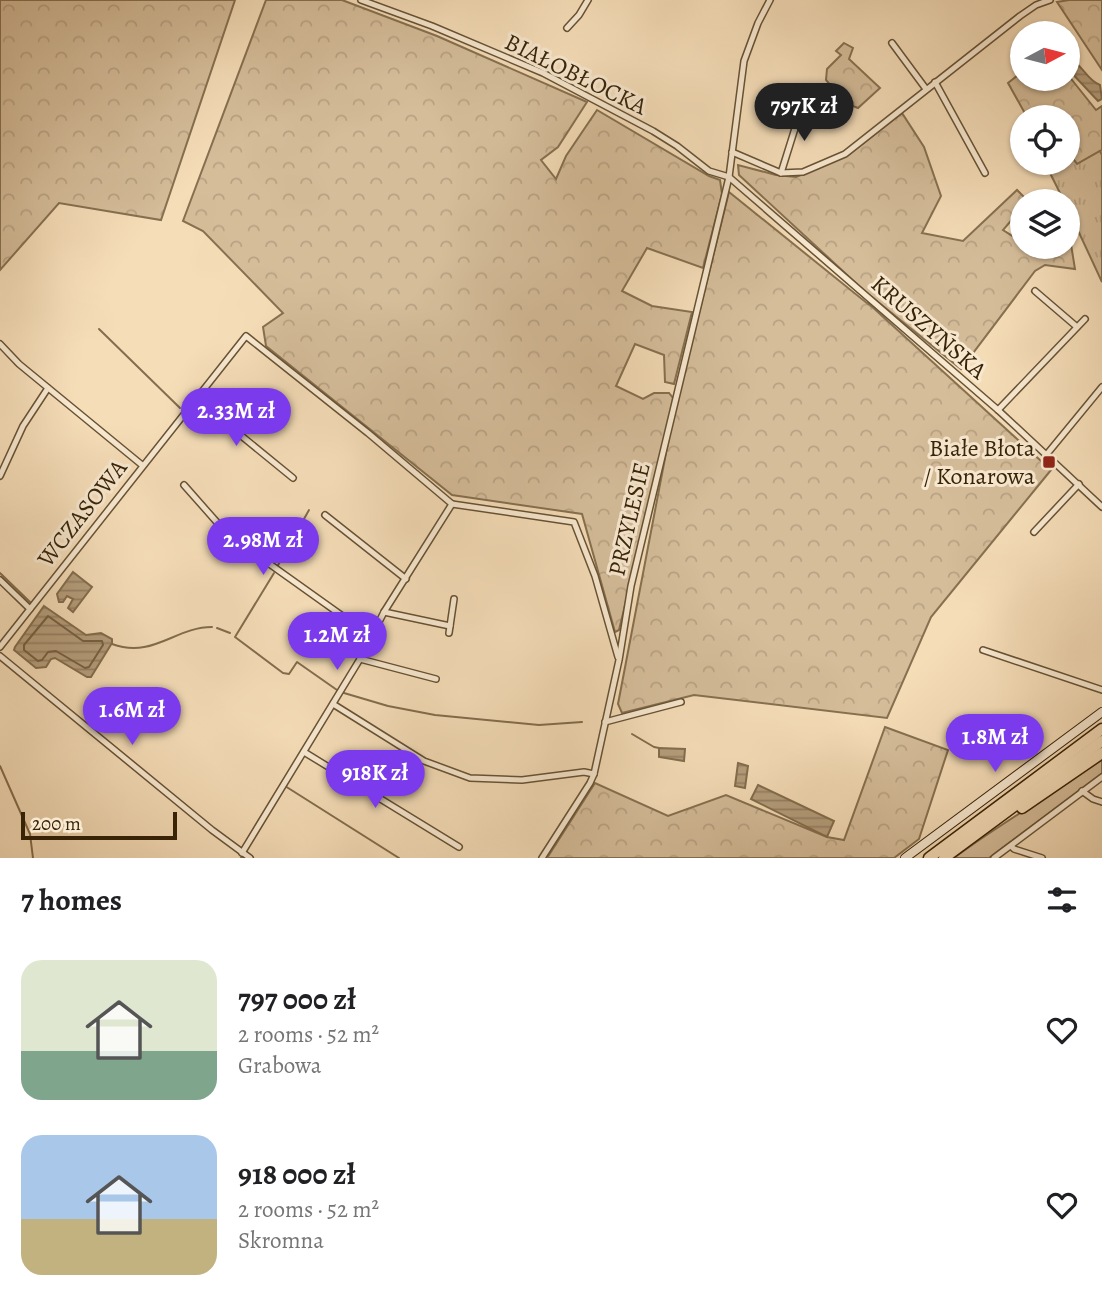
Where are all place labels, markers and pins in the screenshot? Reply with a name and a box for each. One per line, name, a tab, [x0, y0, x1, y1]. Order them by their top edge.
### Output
pin: 797K zł	[739, 83, 869, 143]
pin: 2.33M zł	[164, 388, 308, 448]
place label: Białe Błota / Konarowa	[923, 432, 1036, 492]
marker: Białe Błota / Konarowa	[1041, 454, 1057, 470]
pin: 2.98M zł	[191, 518, 335, 577]
pin: 1.2M zł	[272, 612, 402, 672]
pin: 1.6M zł	[67, 688, 197, 747]
pin: 1.8M zł	[930, 714, 1060, 774]
pin: 918K zł	[310, 750, 440, 810]

